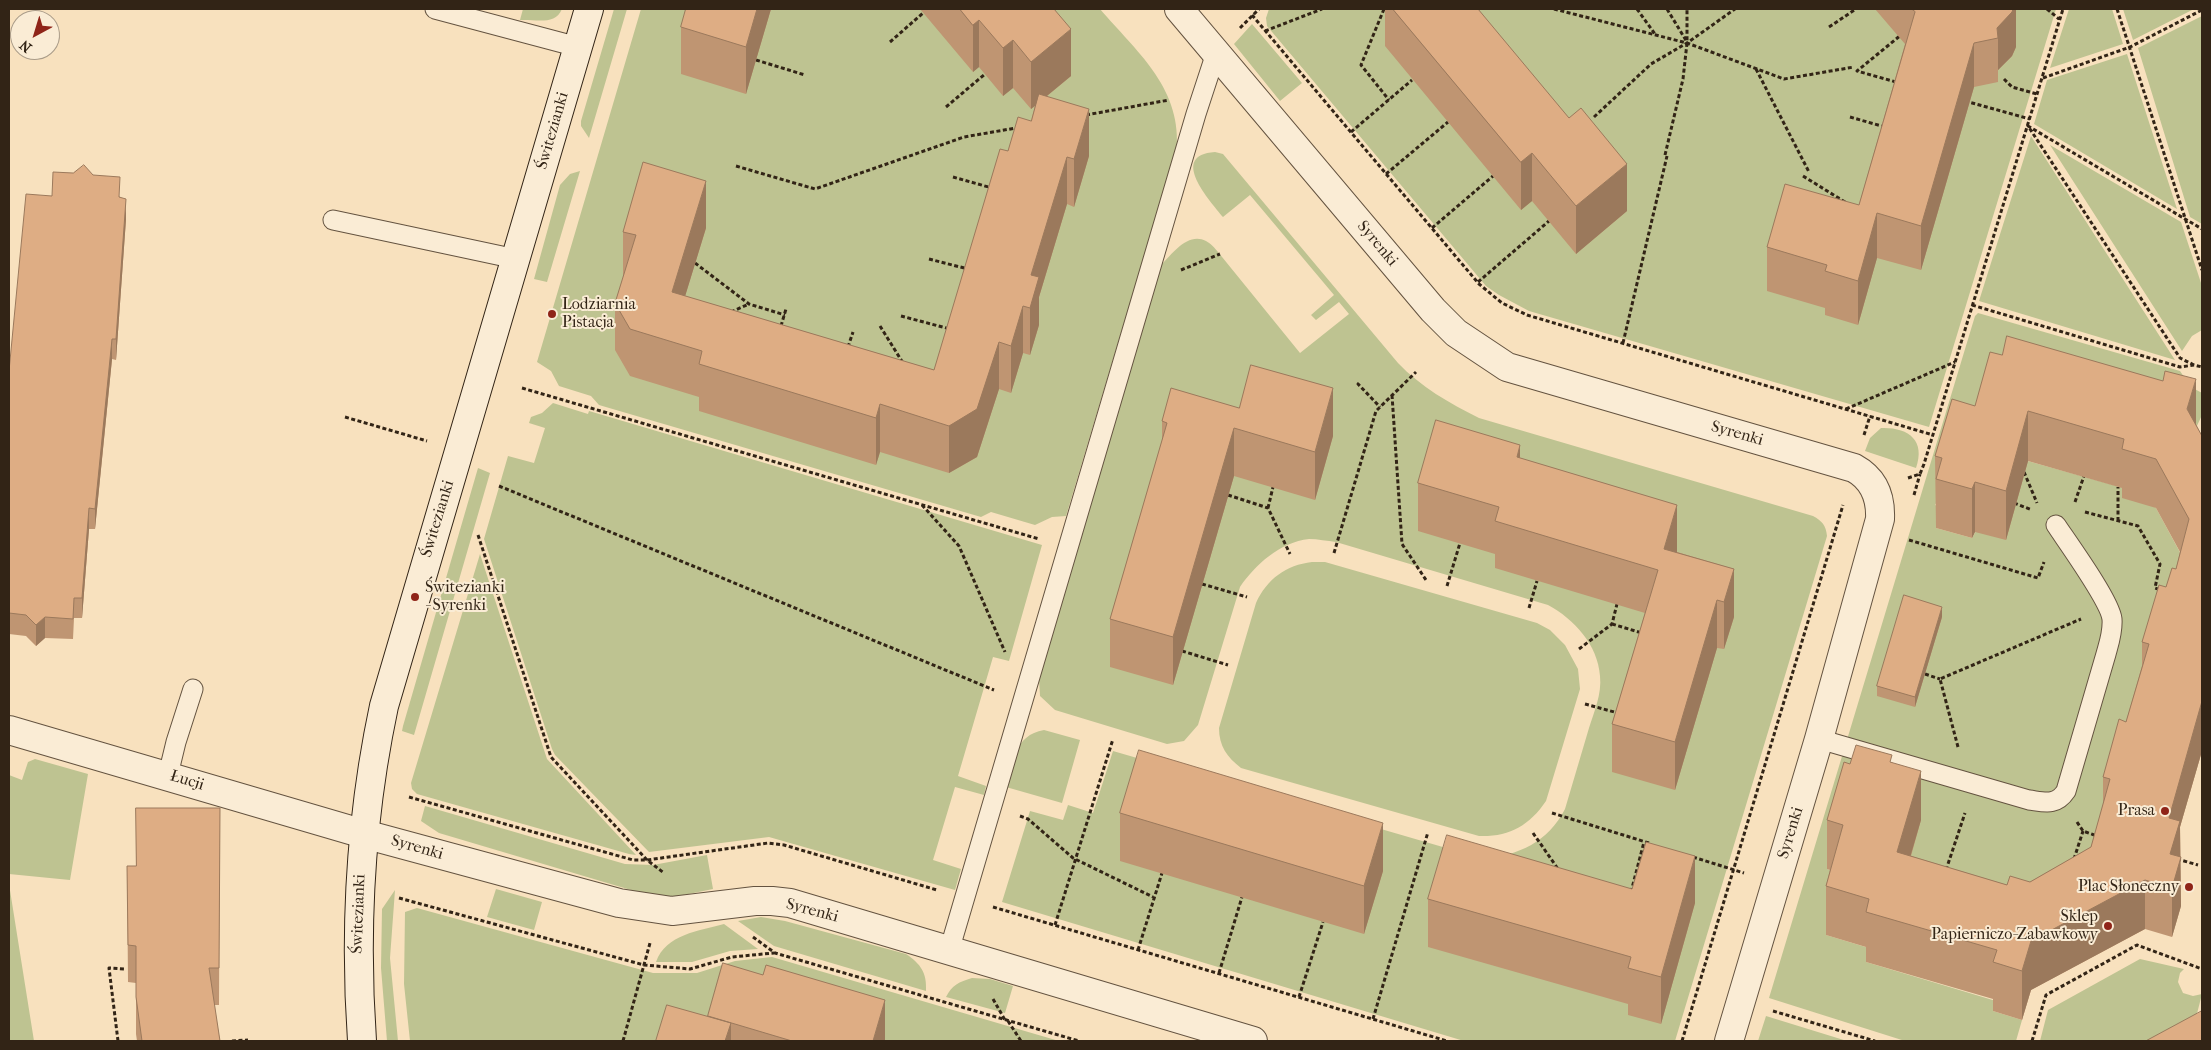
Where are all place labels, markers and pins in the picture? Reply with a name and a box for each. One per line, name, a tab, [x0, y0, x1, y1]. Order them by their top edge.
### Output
place label: Lodziarnia Pistacja	[562, 295, 636, 333]
marker: Lodziarnia Pistacja	[546, 308, 558, 320]
place label: Świtezianki - Syrenki	[425, 578, 505, 616]
marker: Świtezianki - Syrenki	[409, 591, 421, 603]
place label: Prasa	[2118, 801, 2155, 821]
marker: Prasa	[2159, 805, 2171, 817]
place label: Plac Słoneczny	[2078, 877, 2179, 897]
marker: Plac Słoneczny	[2183, 881, 2195, 893]
place label: Sklep Papierniczo-Zabawkowy	[1931, 907, 2098, 945]
marker: Sklep Papierniczo-Zabawkowy	[2102, 920, 2114, 932]

